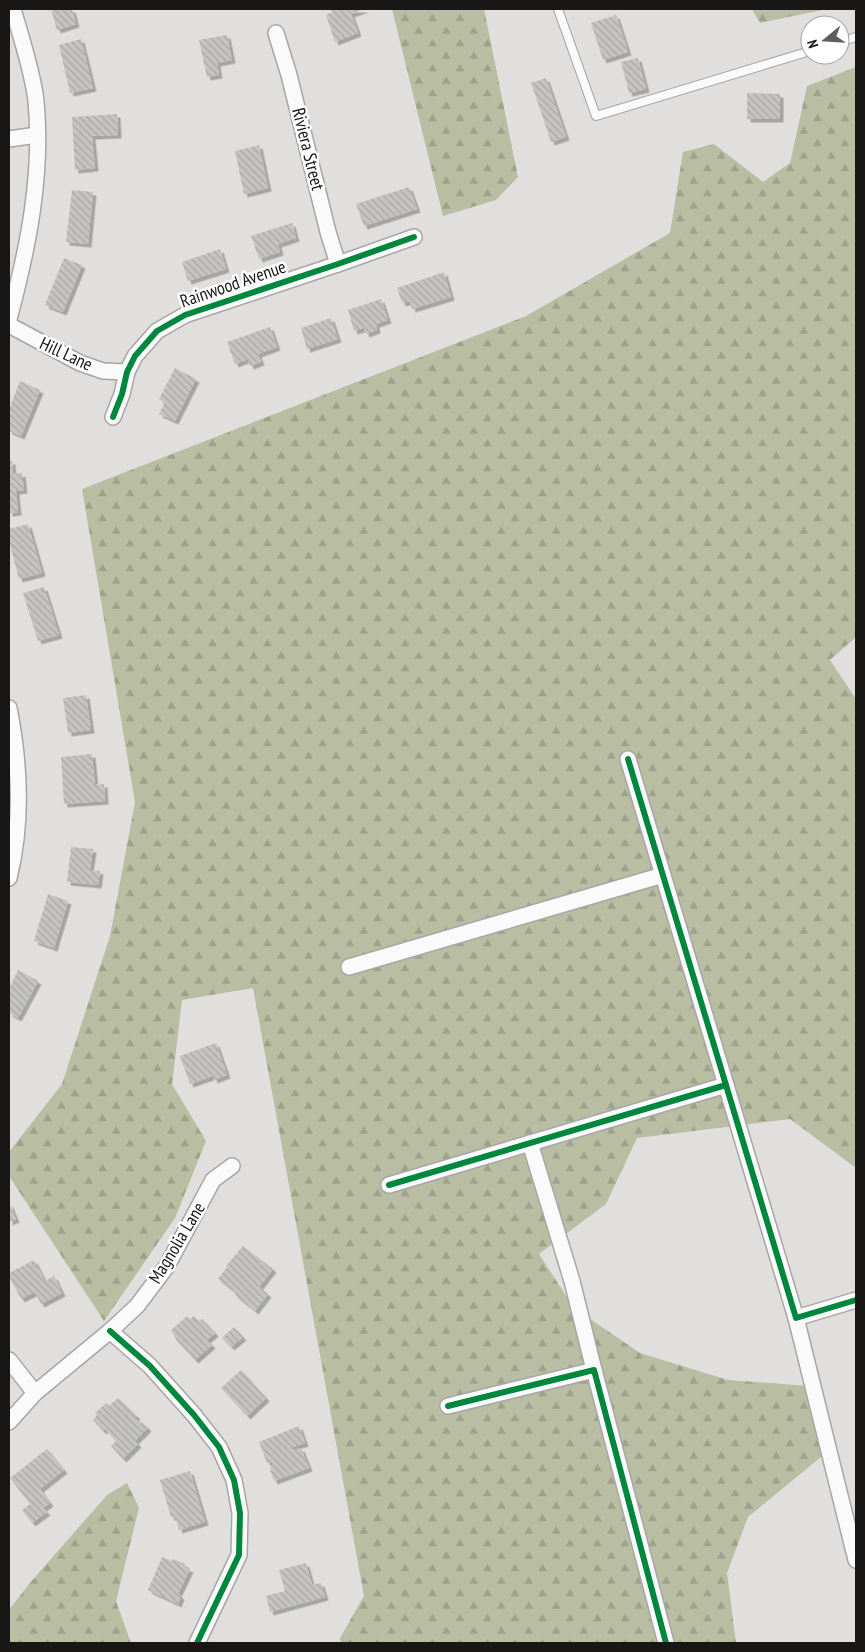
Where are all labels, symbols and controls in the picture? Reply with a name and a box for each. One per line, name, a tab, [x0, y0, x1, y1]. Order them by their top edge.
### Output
north arrow	[800, 15, 850, 65]
text: N	[803, 38, 822, 50]
street label: Riviera Street	[287, 105, 330, 192]
street label: Rainwood Avenue	[177, 255, 289, 312]
street label: Hill Lane	[36, 331, 96, 376]
street label: Magnolia Lane	[143, 1198, 210, 1288]

